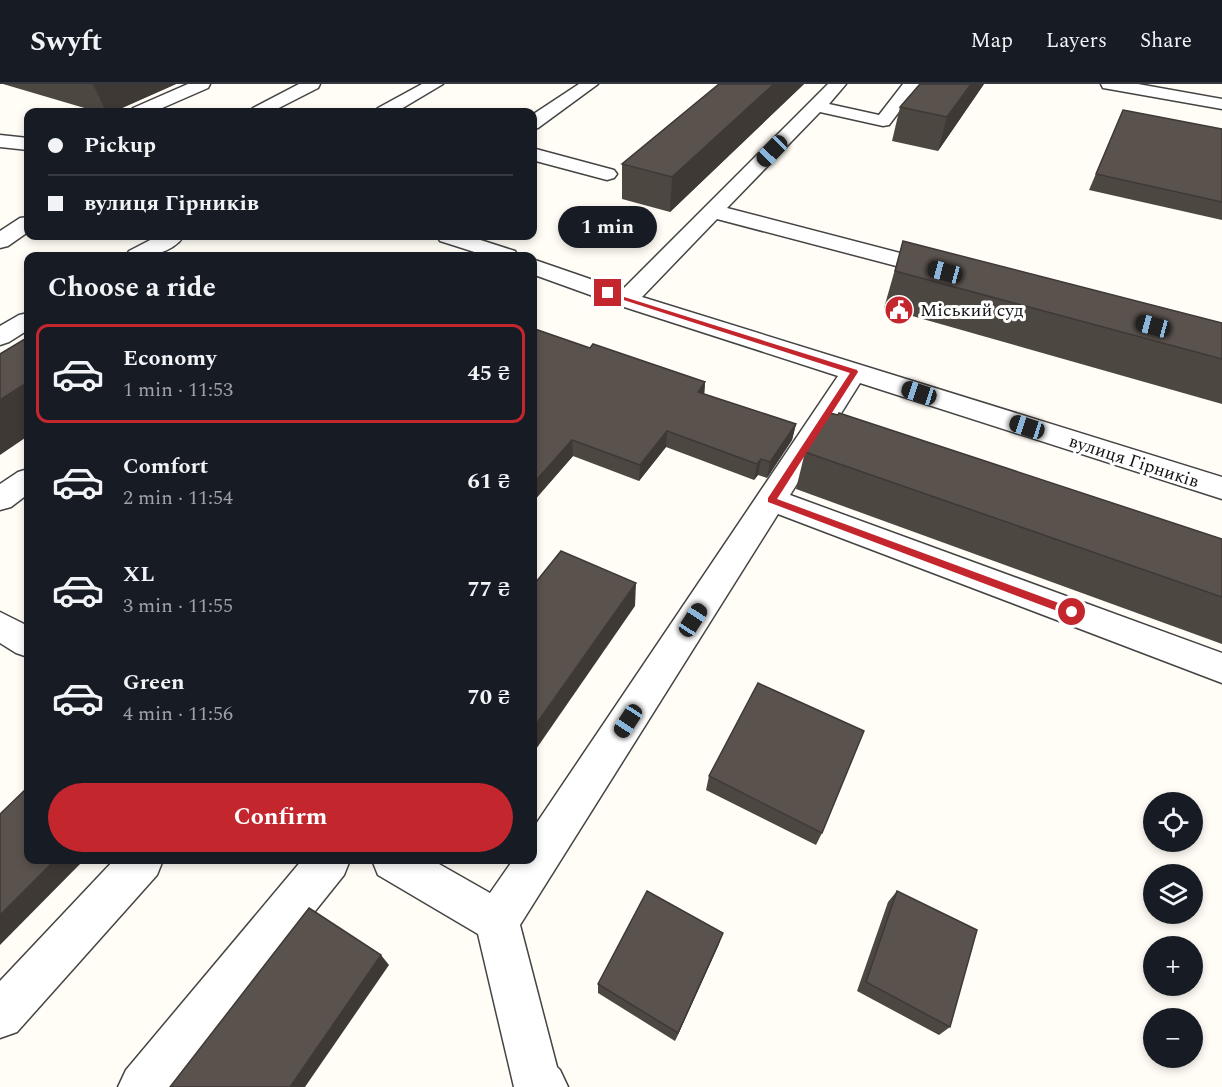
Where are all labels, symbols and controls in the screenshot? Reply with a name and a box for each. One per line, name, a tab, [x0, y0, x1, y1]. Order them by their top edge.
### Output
text: Swyft	[30, 20, 102, 63]
text: Map	[971, 25, 1013, 57]
text: Layers	[1046, 25, 1107, 57]
text: Share	[1140, 25, 1192, 57]
text: Pickup	[84, 129, 156, 162]
car	[753, 132, 791, 170]
text: вулиця Гірників	[84, 187, 259, 220]
callout: 1 min	[558, 206, 658, 248]
text: 1 min	[581, 212, 634, 242]
car	[925, 259, 965, 285]
text: Choose a ride	[48, 267, 216, 309]
route end	[594, 279, 621, 306]
public building icon: Міський суд	[883, 294, 915, 326]
place label: Міський суд	[920, 297, 1024, 324]
car	[1133, 313, 1173, 339]
text: Economy	[123, 342, 216, 375]
icon: car	[51, 347, 105, 401]
text: 45 ₴	[467, 357, 510, 390]
text: 1 min · 11:53	[123, 375, 233, 405]
car	[899, 379, 939, 407]
car	[1007, 413, 1047, 441]
street label: вулиця Гірників	[1065, 428, 1202, 495]
text: Comfort	[123, 450, 208, 483]
icon: car	[51, 455, 105, 509]
text: 61 ₴	[467, 465, 510, 498]
text: 2 min · 11:54	[123, 483, 233, 513]
text: XL	[123, 558, 154, 591]
icon: car	[51, 563, 105, 617]
text: 77 ₴	[467, 573, 510, 606]
text: 3 min · 11:55	[123, 591, 233, 621]
route start	[1058, 598, 1085, 625]
car	[676, 600, 710, 640]
text: Green	[123, 666, 185, 699]
icon: car	[51, 671, 105, 725]
text: 70 ₴	[467, 681, 510, 714]
text: 4 min · 11:56	[123, 699, 233, 729]
car	[611, 701, 645, 741]
button: Confirm	[48, 783, 513, 852]
map controls	[1143, 792, 1203, 1068]
button: locate	[1143, 792, 1203, 852]
button: layers	[1143, 864, 1203, 924]
button: +	[1143, 936, 1203, 996]
button: −	[1143, 1008, 1203, 1068]

